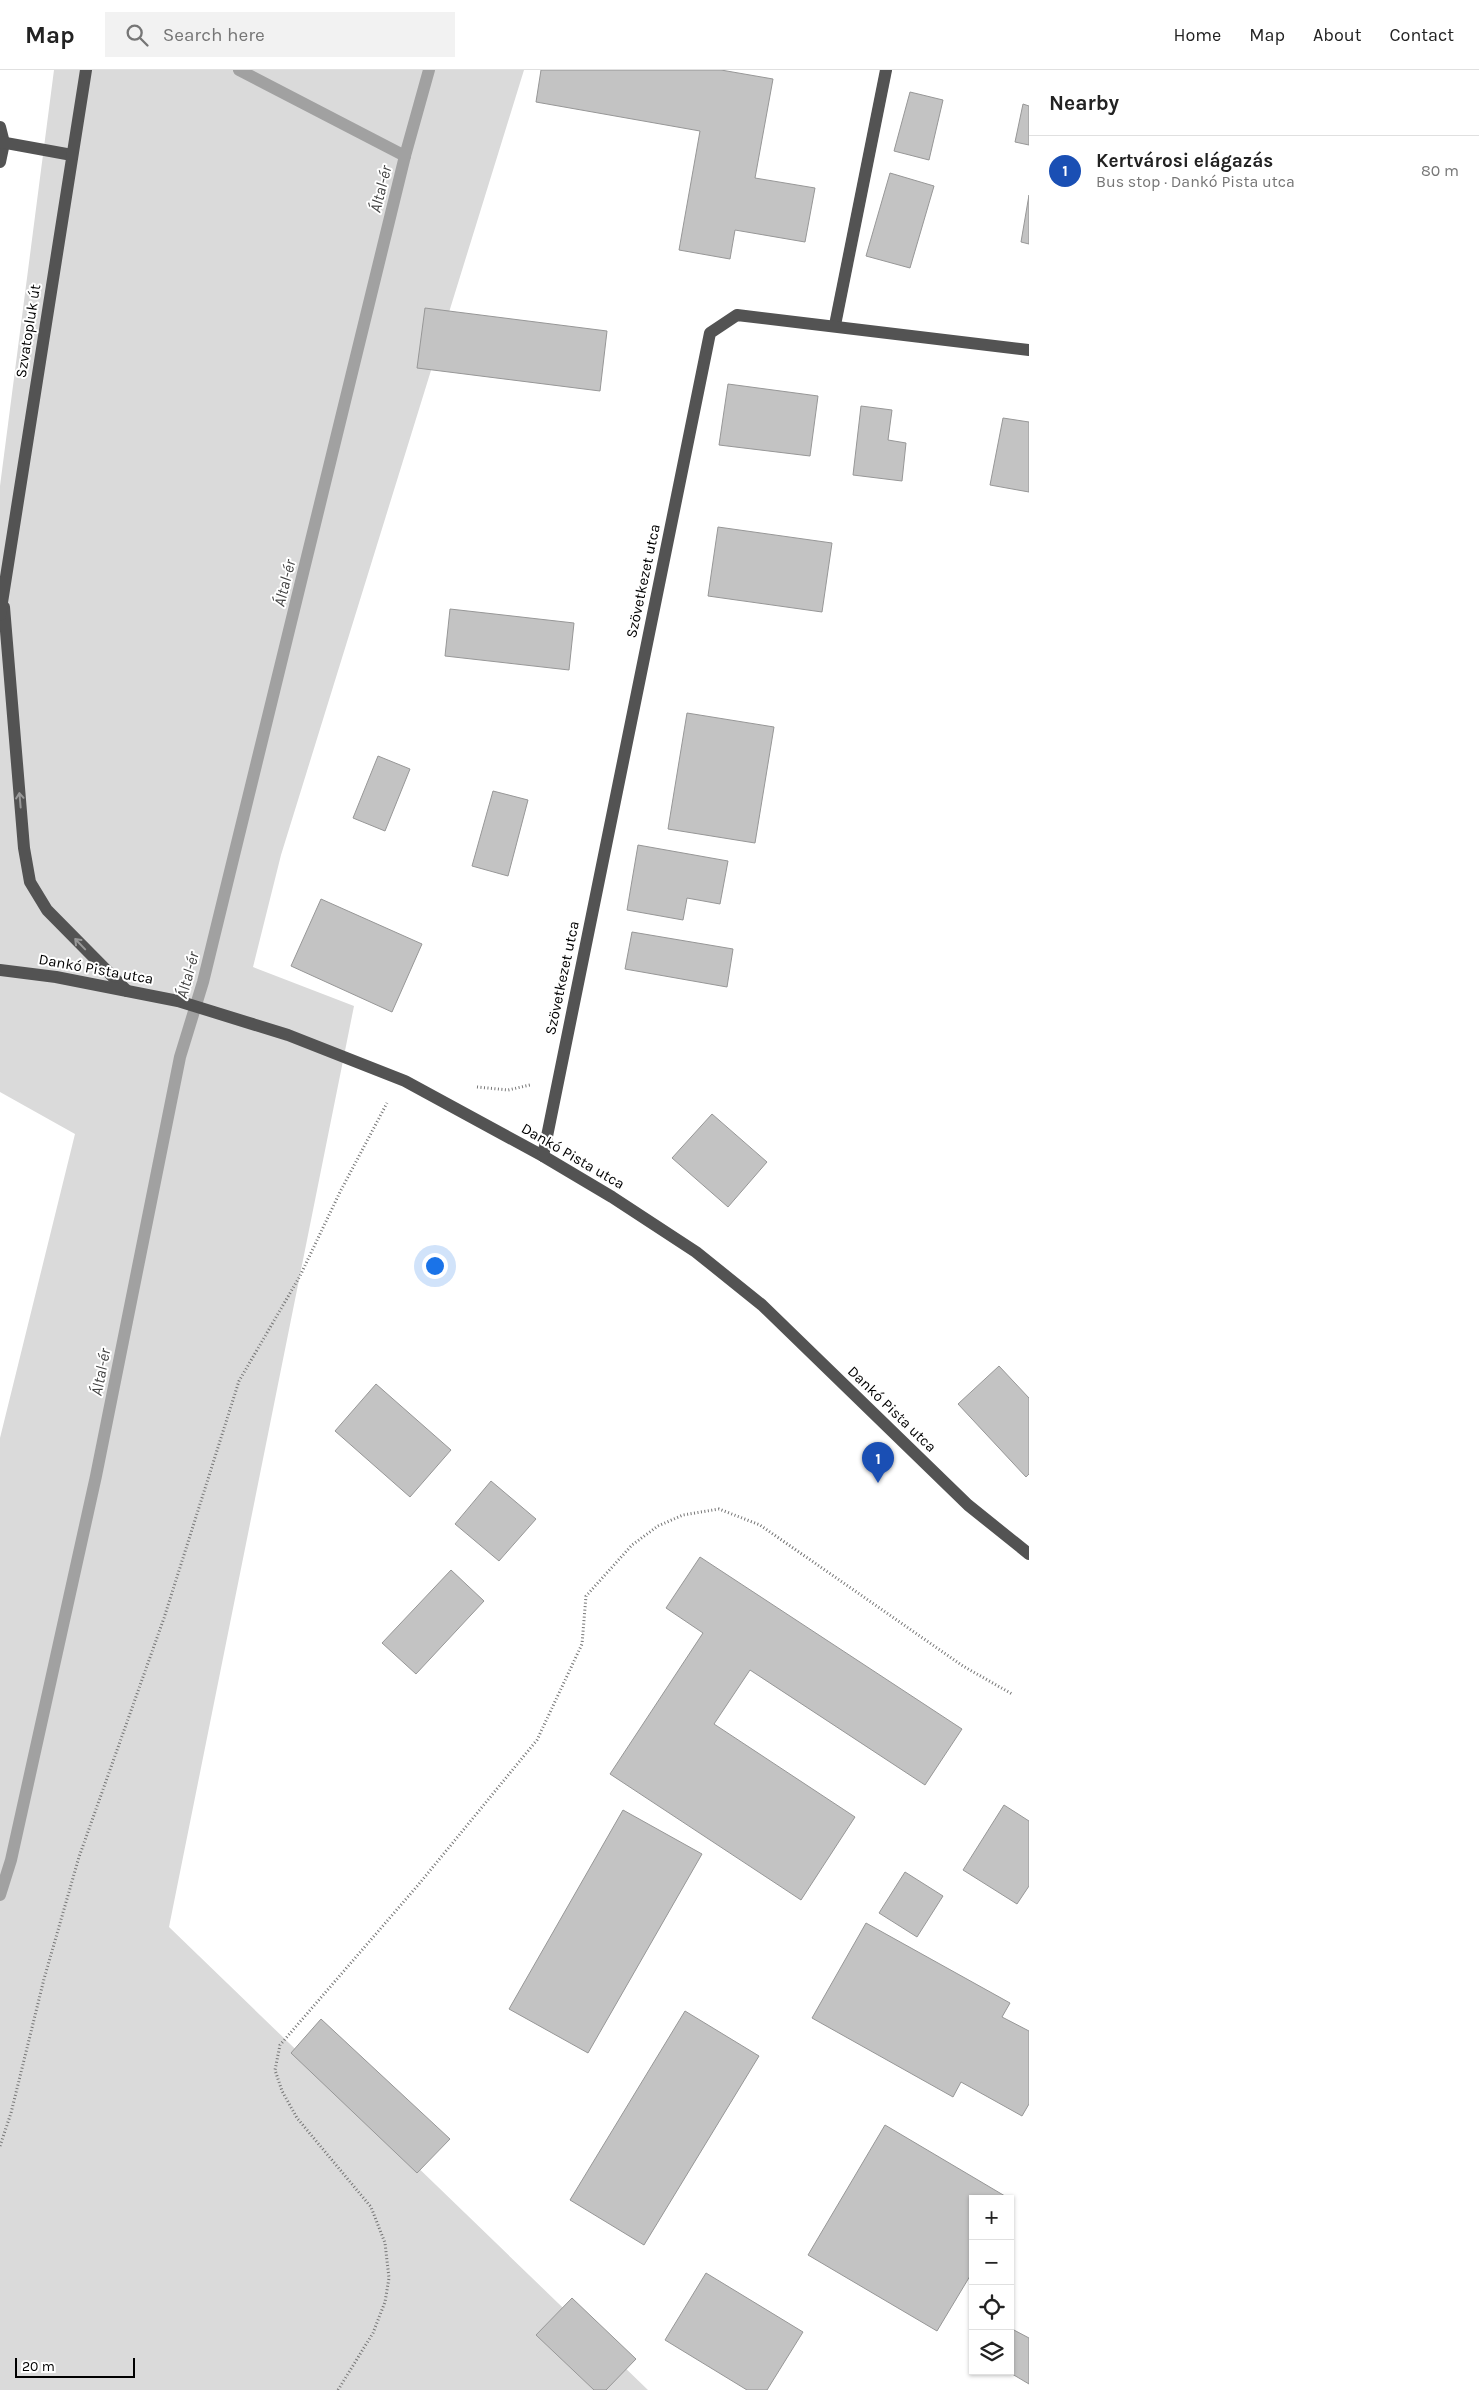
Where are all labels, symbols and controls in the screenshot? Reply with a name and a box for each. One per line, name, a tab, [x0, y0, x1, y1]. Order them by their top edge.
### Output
search box	[105, 12, 455, 57]
text: Map	[25, 21, 75, 49]
icon: search	[123, 21, 151, 49]
text: Search here	[163, 24, 265, 46]
text: Home	[1173, 24, 1221, 46]
text: Map	[1249, 24, 1285, 46]
text: About	[1313, 24, 1362, 46]
text: Contact	[1390, 24, 1454, 46]
text: Nearby	[1049, 91, 1119, 115]
text: Kertvárosi elágazás	[1096, 150, 1273, 172]
text: 1	[1062, 161, 1068, 180]
text: 80 m	[1421, 161, 1459, 180]
water label: Által-ér	[365, 163, 396, 215]
text: Bus stop · Dankó Pista utca	[1096, 172, 1295, 191]
street label: Szvatopluk út	[12, 283, 44, 379]
street label: Szövetkezet utca	[622, 522, 664, 640]
water label: Által-ér	[269, 557, 300, 609]
one-way arrow	[15, 792, 24, 808]
street label: Szövetkezet utca	[541, 919, 583, 1037]
one-way arrow	[75, 938, 87, 950]
water label: Által-ér	[172, 949, 203, 1001]
street label: Dankó Pista utca	[37, 950, 155, 988]
street label: Dankó Pista utca	[518, 1119, 628, 1193]
your location	[422, 1253, 448, 1279]
water label: Által-ér	[87, 1346, 114, 1397]
street label: Dankó Pista utca	[844, 1362, 940, 1456]
pin: 1	[862, 1442, 894, 1483]
map controls	[969, 2195, 1014, 2375]
button: +	[969, 2195, 1014, 2240]
button: −	[969, 2240, 1014, 2285]
button: locate	[969, 2285, 1014, 2330]
button: layers	[969, 2330, 1014, 2375]
scale bar	[15, 2355, 135, 2378]
text: 20 m	[22, 2358, 55, 2375]

